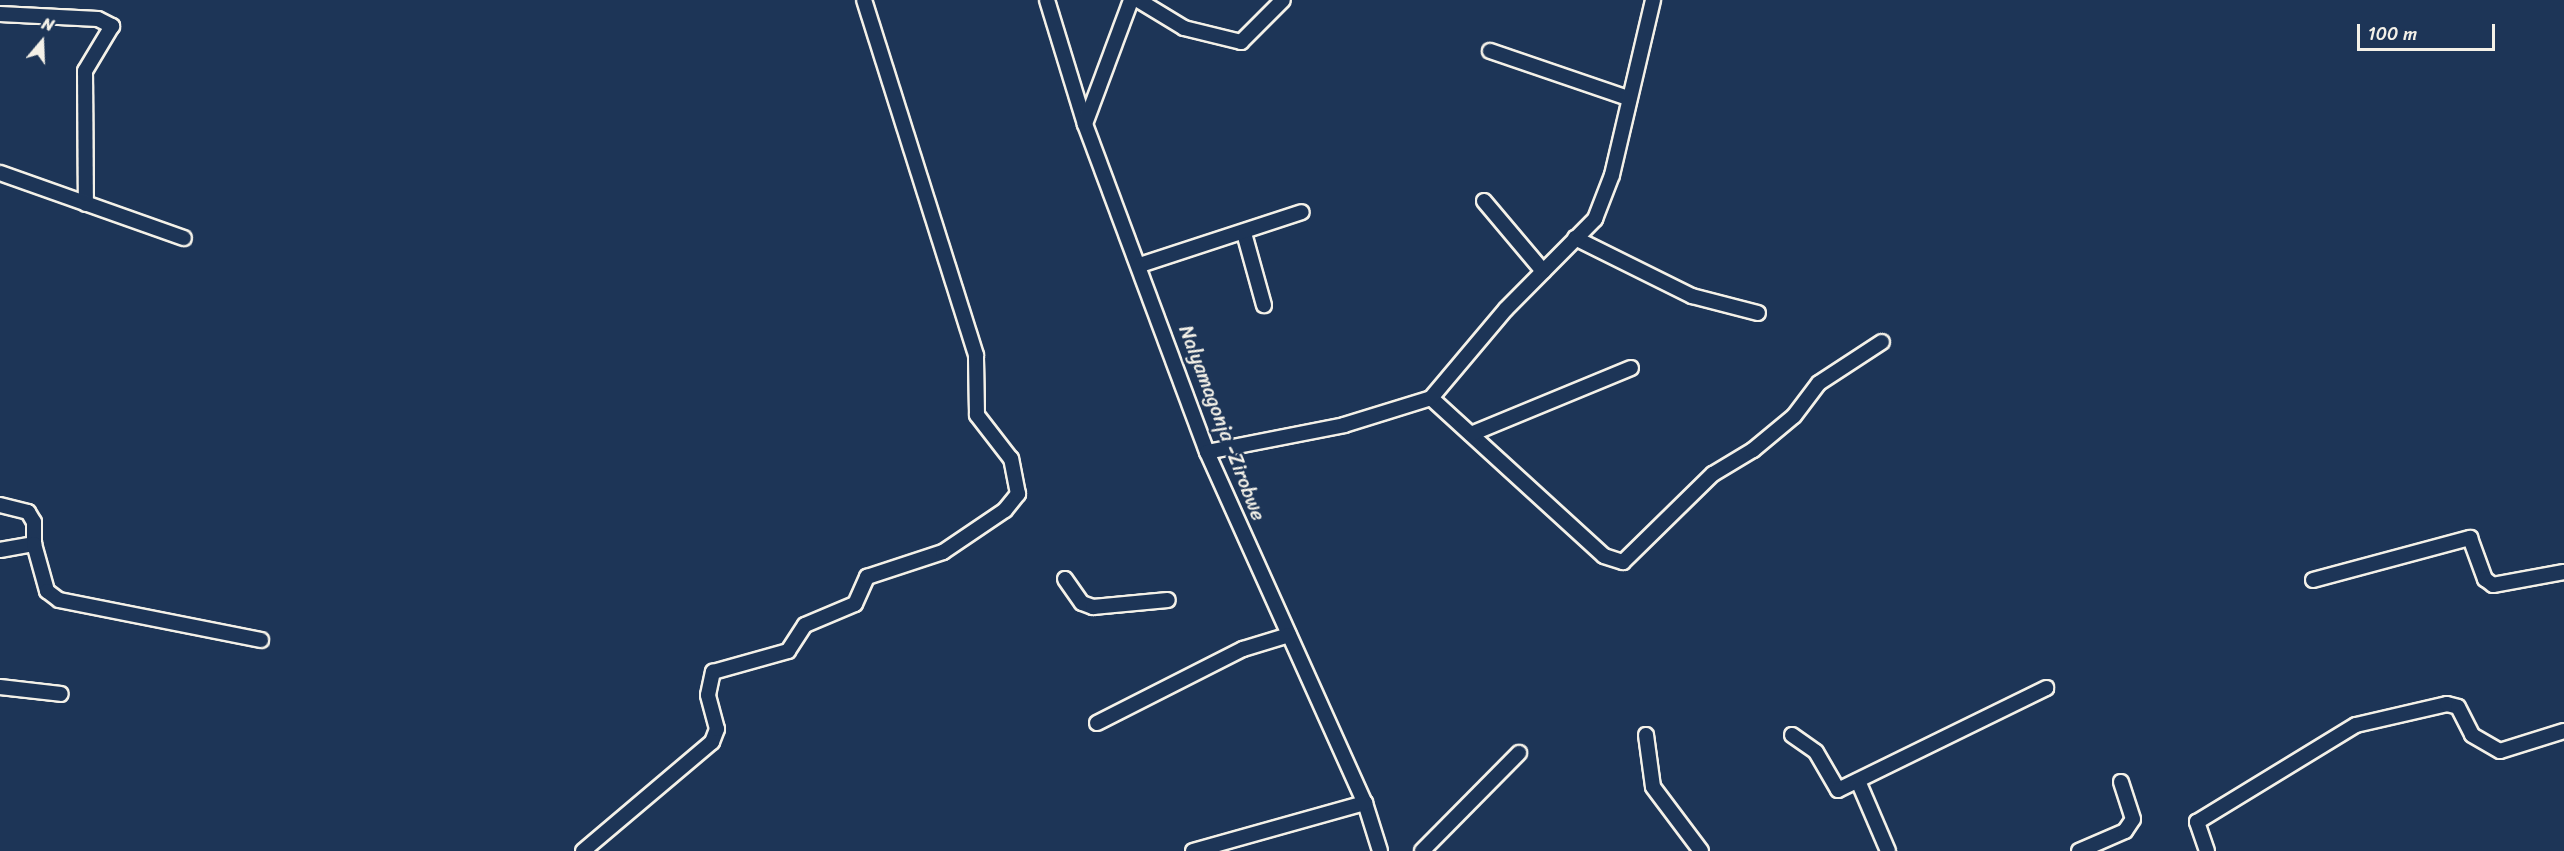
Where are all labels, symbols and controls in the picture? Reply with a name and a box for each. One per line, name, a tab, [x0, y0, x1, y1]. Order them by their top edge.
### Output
text: N	[38, 9, 58, 40]
north arrow	[12, 12, 72, 72]
scale bar	[2360, 12, 2498, 50]
text: 100 m	[2368, 18, 2417, 50]
street label: Nalyamagonja -Zirobwe	[1174, 323, 1270, 523]

